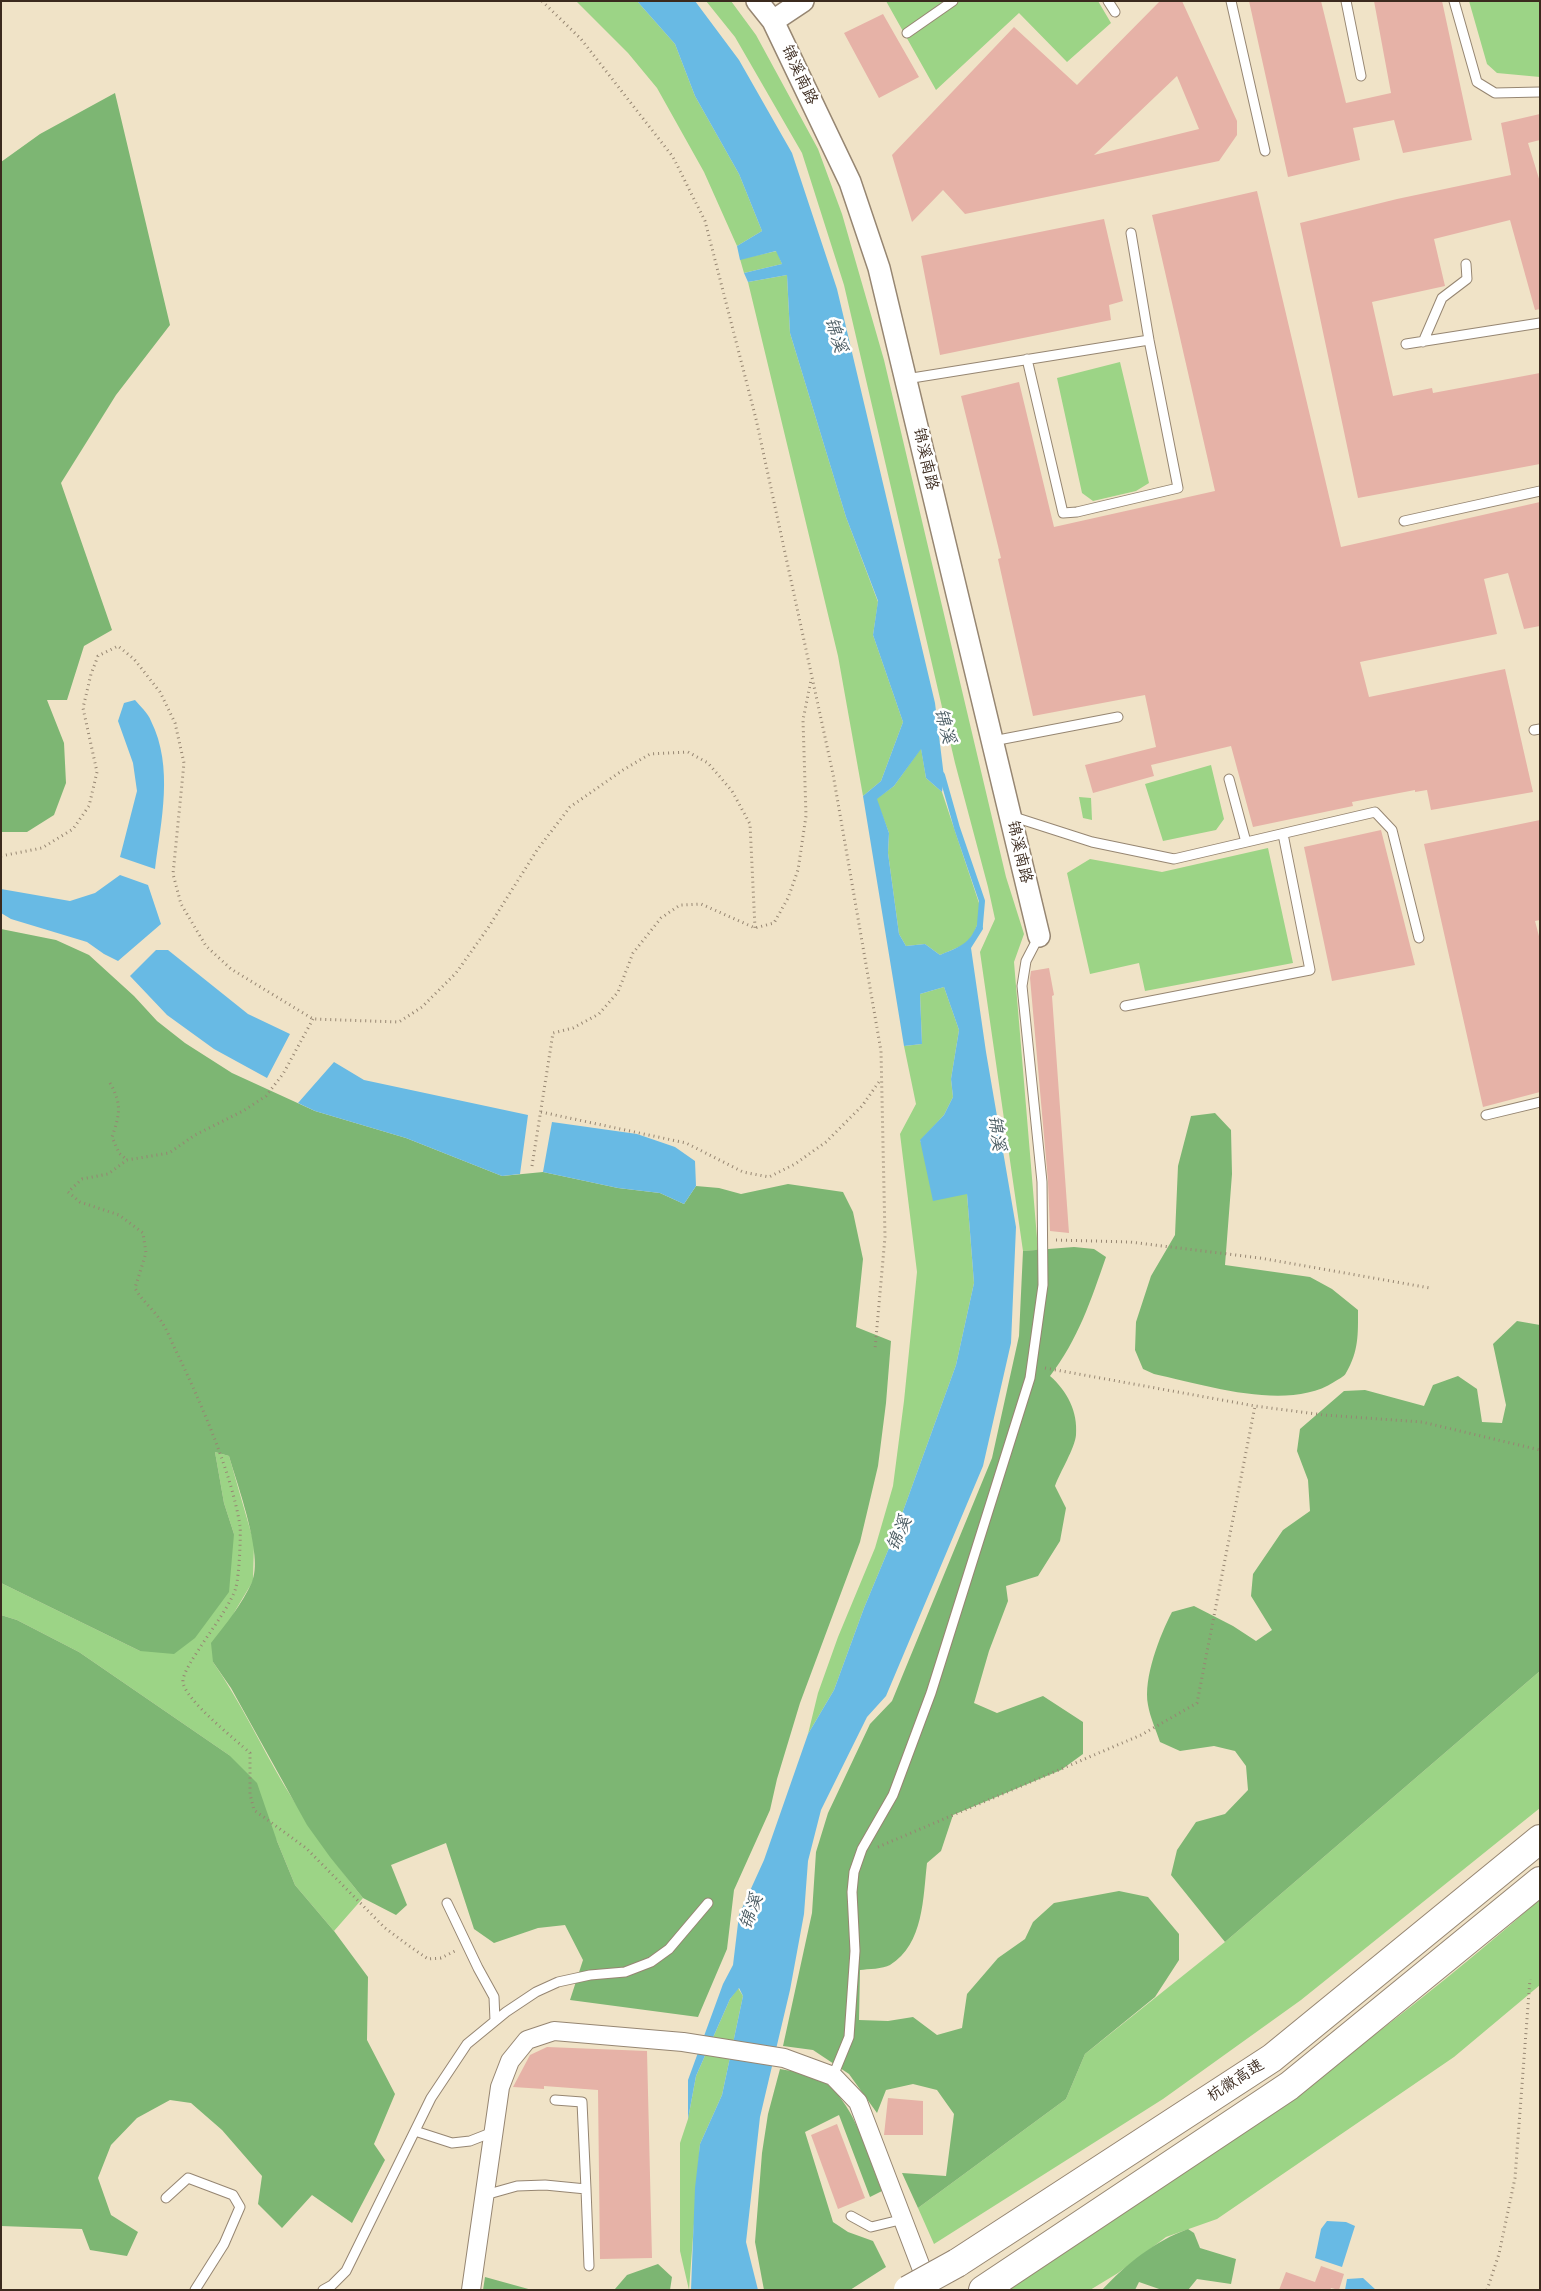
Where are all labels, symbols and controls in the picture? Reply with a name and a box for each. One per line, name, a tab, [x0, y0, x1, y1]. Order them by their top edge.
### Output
street label: 锦溪南路	[777, 42, 821, 108]
water label: 锦溪	[819, 315, 851, 355]
street label: 锦溪南路	[908, 426, 942, 492]
water label: 锦溪	[929, 706, 959, 746]
street label: 锦溪南路	[1002, 819, 1036, 885]
water label: 锦溪	[983, 1114, 1009, 1152]
water label: 锦溪	[883, 1513, 917, 1555]
water label: 锦溪	[736, 1891, 768, 1933]
street label: 杭徽高速	[1204, 2056, 1268, 2106]

